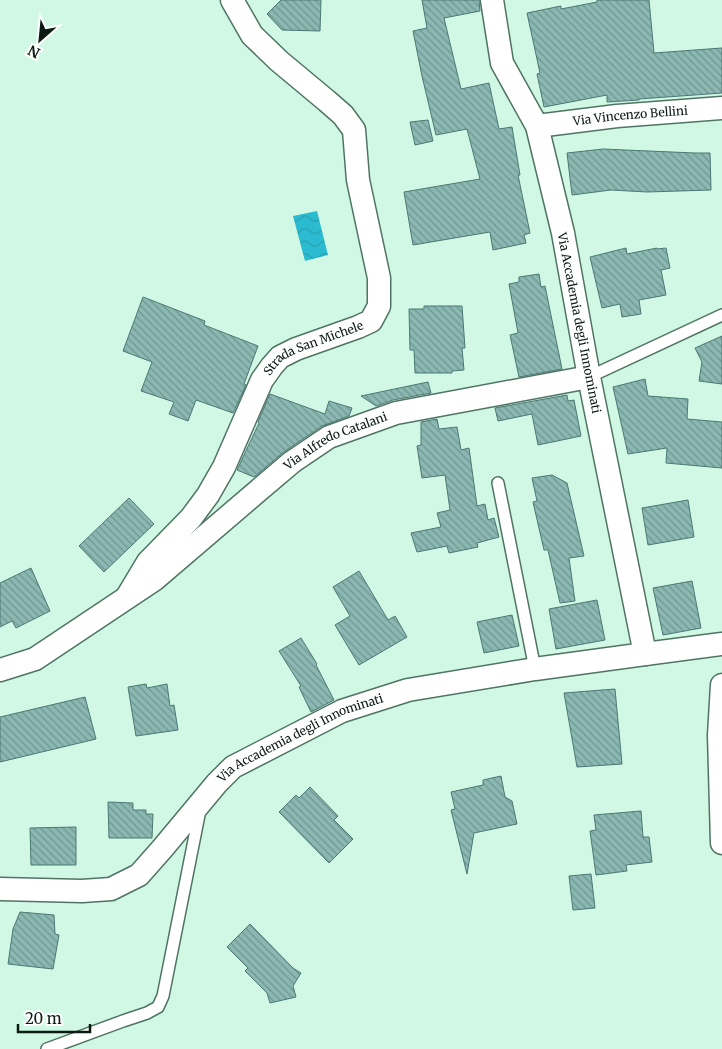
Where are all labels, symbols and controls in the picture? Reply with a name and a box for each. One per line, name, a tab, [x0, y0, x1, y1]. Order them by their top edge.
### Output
north arrow	[15, 15, 65, 65]
text: N	[25, 41, 43, 62]
street label: Via Vincenzo Bellini	[571, 103, 688, 129]
street label: Via Accademia degli Innominati	[554, 230, 604, 415]
street label: Strada San Michele	[260, 318, 366, 378]
street label: Via Alfredo Catalani	[280, 409, 389, 473]
street label: Via Accademia degli Innominati	[213, 690, 385, 786]
scale bar	[18, 1002, 90, 1034]
text: 20 m	[25, 1009, 62, 1028]

